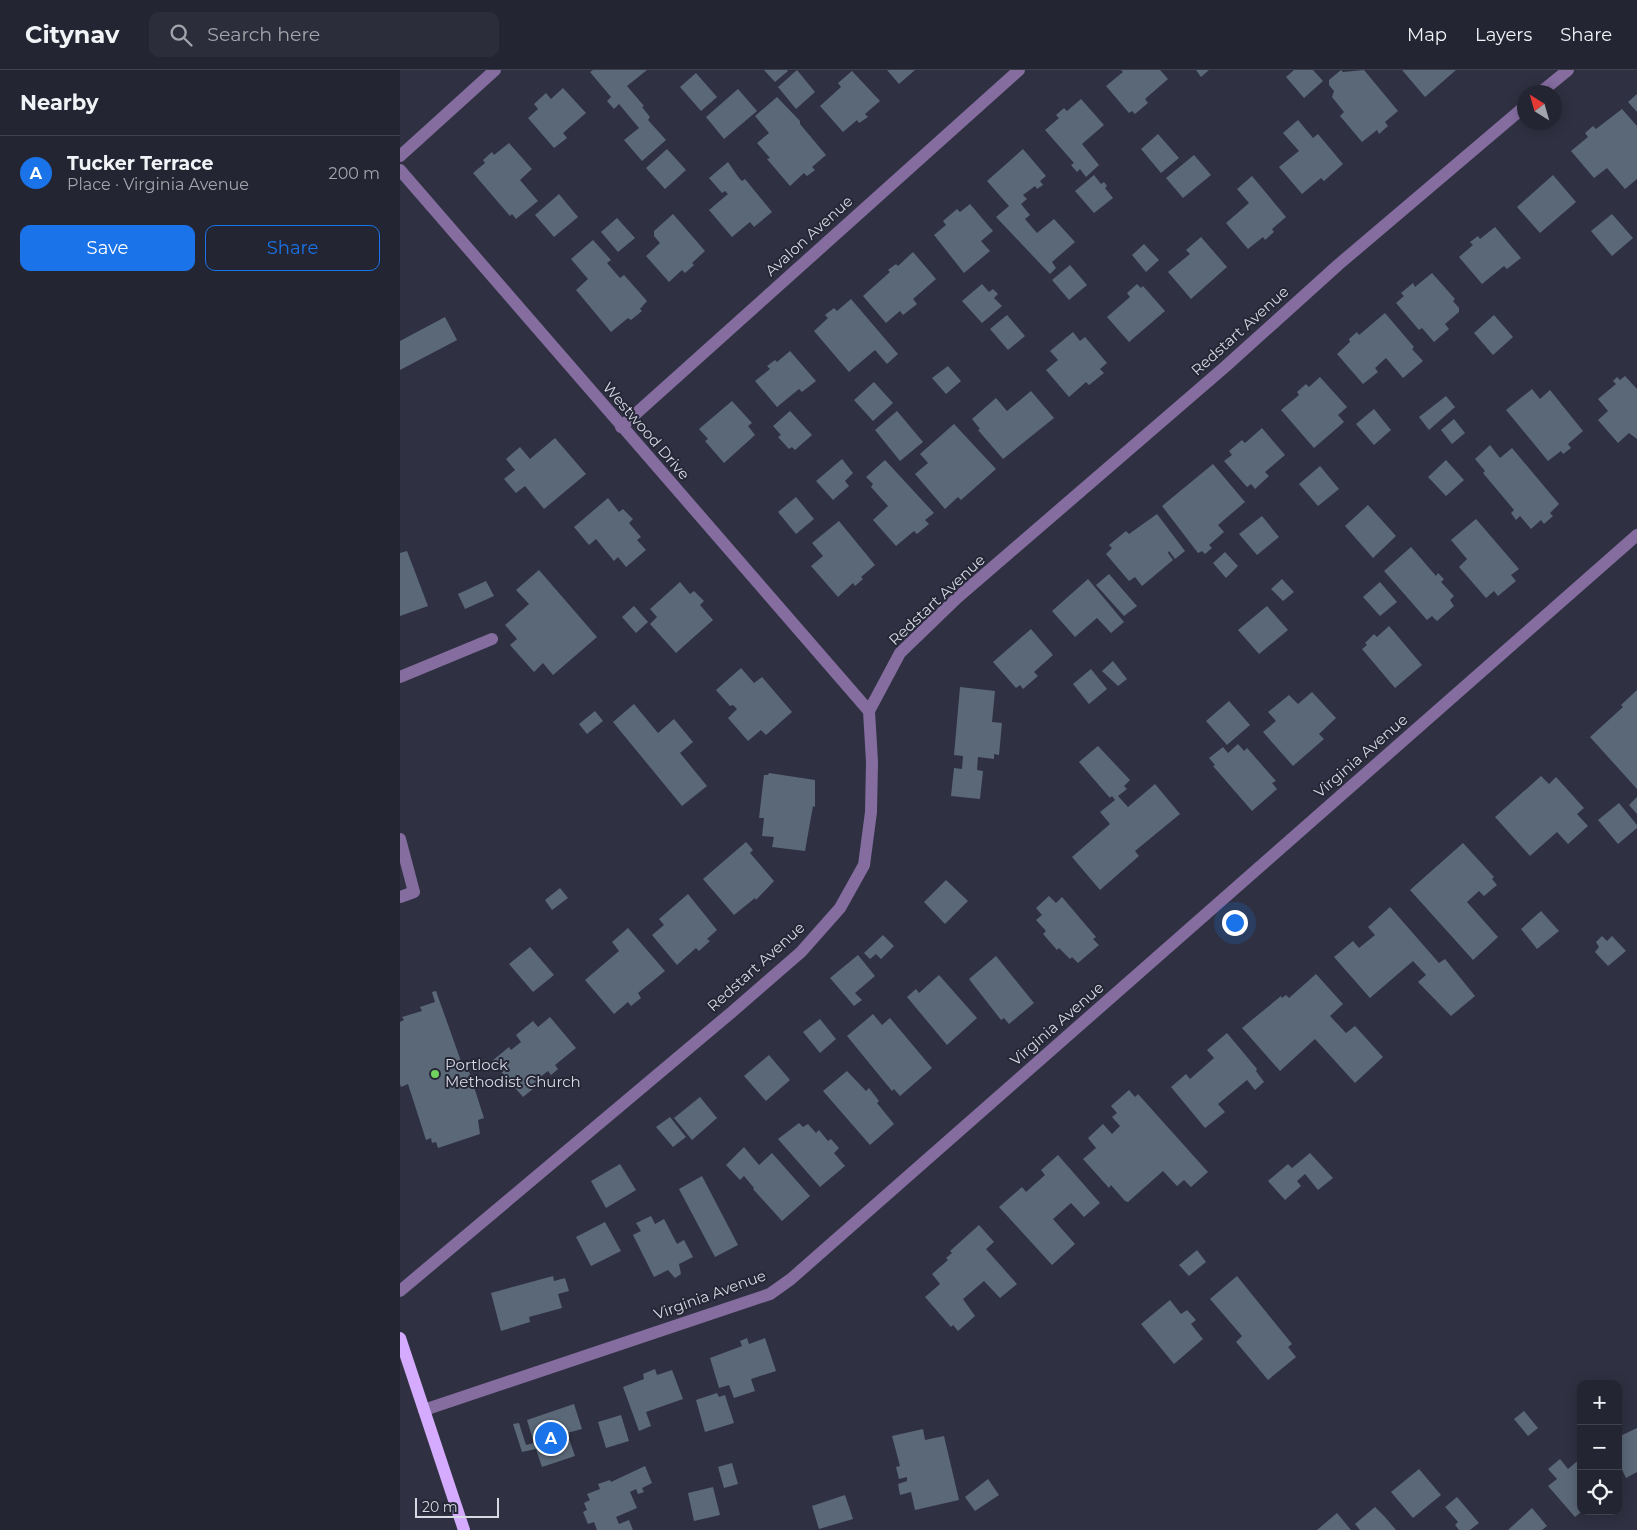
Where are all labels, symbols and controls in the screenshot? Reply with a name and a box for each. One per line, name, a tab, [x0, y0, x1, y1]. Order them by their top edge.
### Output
search box	[149, 12, 499, 57]
text: Citynav	[25, 20, 119, 49]
icon: search	[167, 21, 195, 49]
text: Search here	[207, 23, 320, 46]
text: Map	[1407, 24, 1447, 46]
text: Layers	[1475, 24, 1532, 46]
text: Share	[1560, 24, 1612, 46]
north arrow	[1517, 85, 1562, 130]
text: Nearby	[20, 90, 99, 115]
text: Tucker Terrace	[67, 152, 213, 175]
text: A	[30, 164, 42, 183]
text: 200 m	[329, 164, 380, 183]
text: Place · Virginia Avenue	[67, 175, 249, 194]
street label: Avalon Avenue	[761, 191, 856, 280]
button: Save	[20, 225, 195, 271]
button: Share	[205, 225, 380, 271]
street label: Redstart Avenue	[1187, 282, 1292, 379]
street label: Westwood Drive	[599, 378, 694, 483]
street label: Redstart Avenue	[885, 550, 989, 649]
street label: Virginia Avenue	[1310, 710, 1411, 801]
your location	[1222, 910, 1248, 936]
street label: Redstart Avenue	[703, 918, 808, 1015]
street label: Virginia Avenue	[1006, 978, 1107, 1069]
place label: Portlock Methodist Church	[445, 1055, 581, 1091]
marker: Portlock Methodist Church	[429, 1068, 441, 1080]
street label: Virginia Avenue	[651, 1265, 768, 1324]
map controls	[1577, 1380, 1622, 1515]
button: +	[1577, 1380, 1622, 1425]
pin: A	[535, 1419, 567, 1457]
button: −	[1577, 1425, 1622, 1470]
button: locate	[1577, 1470, 1622, 1515]
scale bar	[415, 1495, 499, 1518]
text: 20 m	[422, 1498, 458, 1516]

